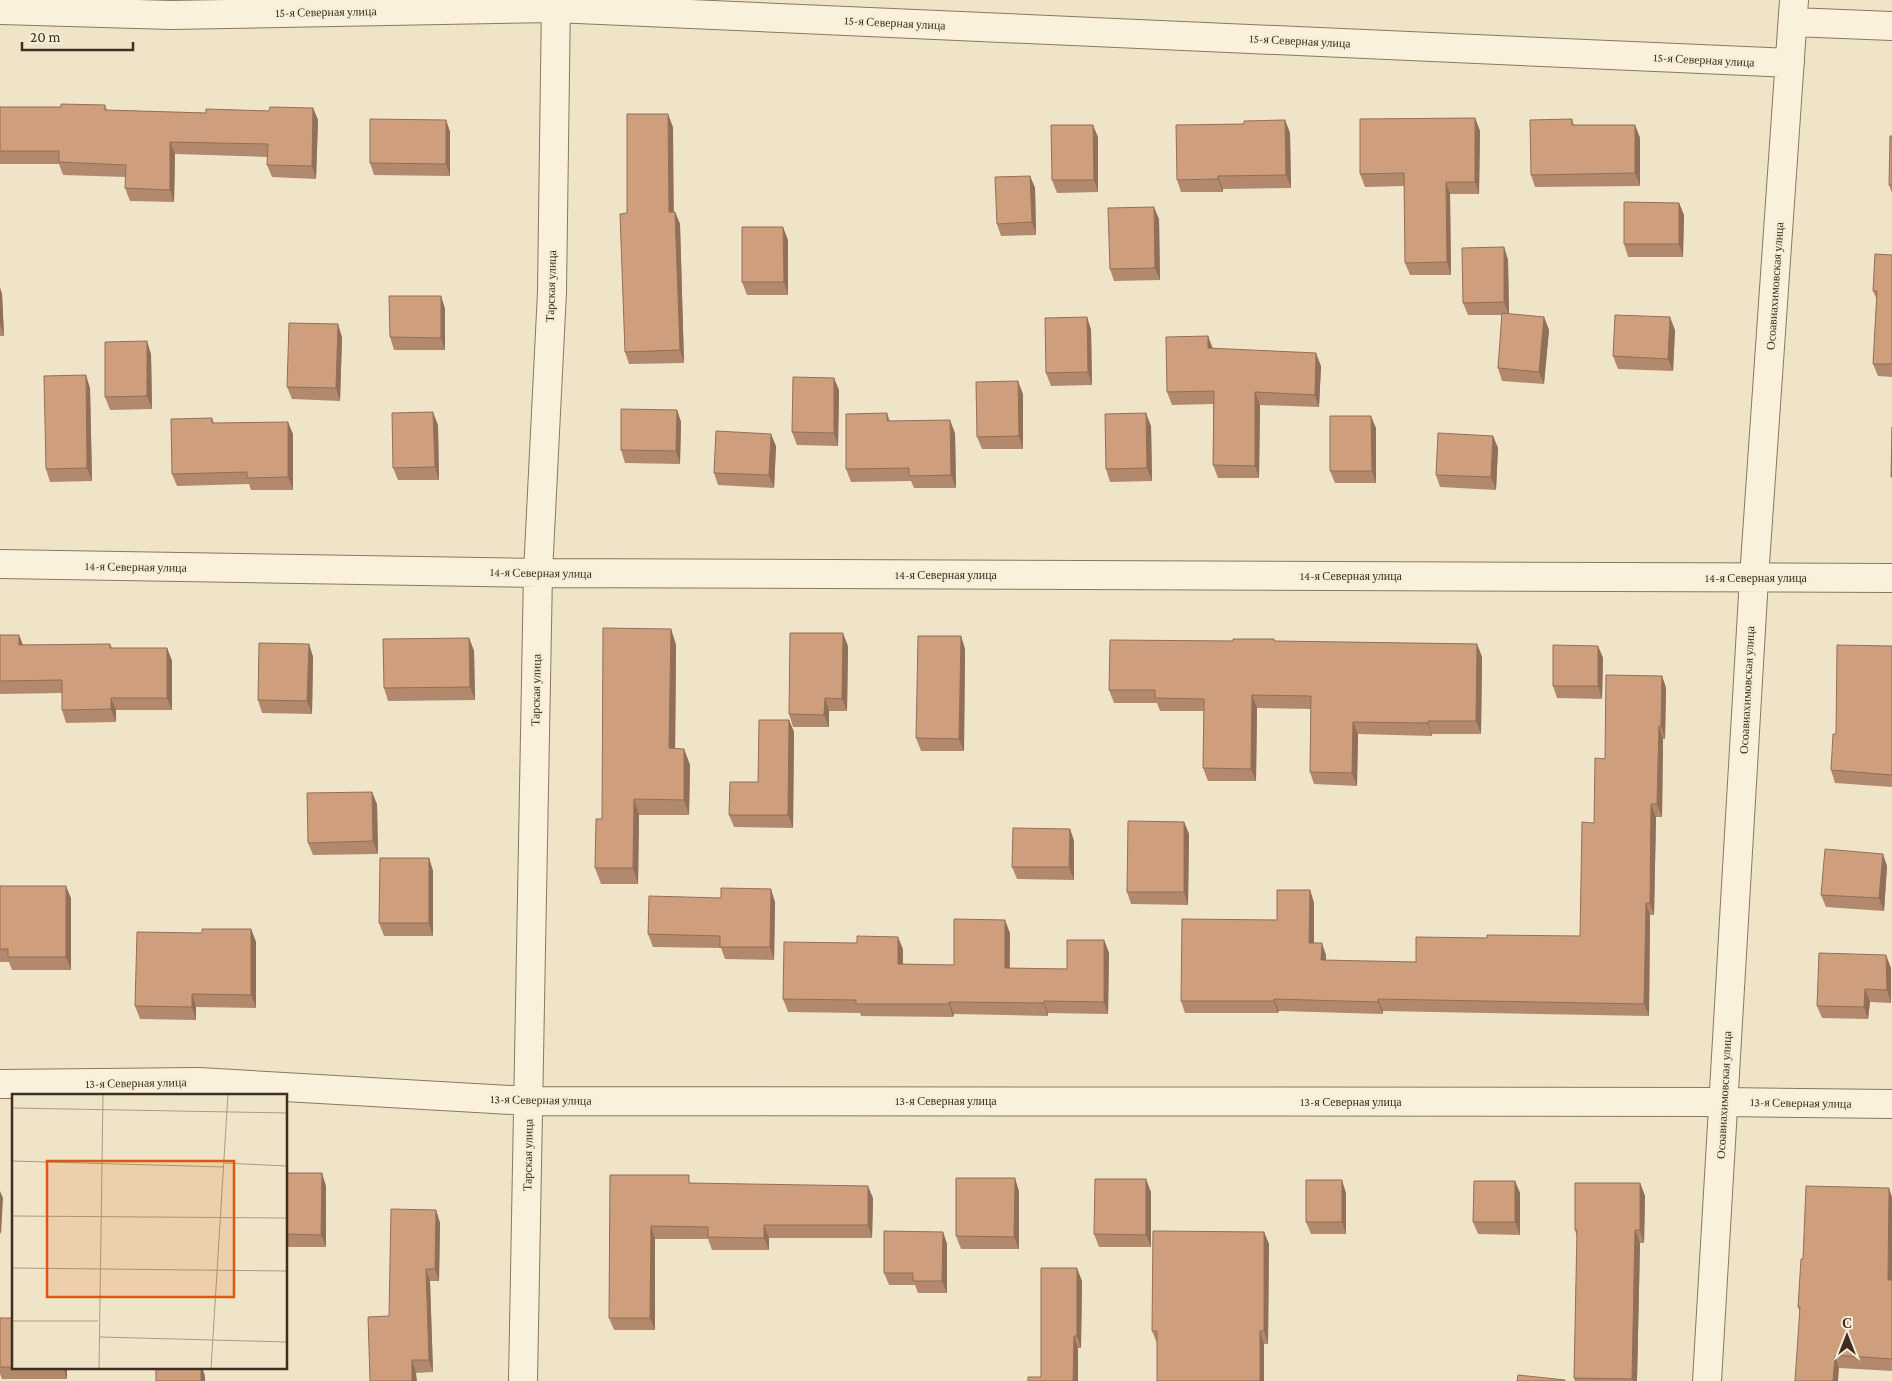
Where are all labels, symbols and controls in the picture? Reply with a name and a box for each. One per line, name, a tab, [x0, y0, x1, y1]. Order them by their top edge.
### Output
street label: 15-я Северная улица	[275, 4, 377, 20]
street label: 15-я Северная улица	[844, 13, 947, 33]
scale bar	[22, 20, 134, 52]
text: 20 m	[30, 29, 61, 45]
street label: 15-я Северная улица	[1249, 31, 1352, 51]
street label: 15-я Северная улица	[1653, 50, 1756, 70]
street label: Осоавиахимовская улица	[1764, 221, 1786, 350]
street label: Тарская улица	[543, 249, 559, 322]
street label: 14-я Северная улица	[85, 559, 188, 575]
street label: 14-я Северная улица	[490, 565, 593, 581]
street label: 14-я Северная улица	[895, 568, 998, 582]
street label: 14-я Северная улица	[1300, 569, 1403, 583]
street label: 14-я Северная улица	[1705, 571, 1808, 585]
street label: Осоавиахимовская улица	[1737, 625, 1757, 754]
street label: Тарская улица	[528, 653, 544, 726]
street label: Осоавиахимовская улица	[1714, 1030, 1734, 1159]
street label: 13-я Северная улица	[85, 1075, 187, 1091]
street label: 13-я Северная улица	[490, 1092, 592, 1108]
inset map	[12, 1094, 288, 1368]
street label: 13-я Северная улица	[895, 1094, 997, 1108]
street label: 13-я Северная улица	[1300, 1095, 1402, 1109]
street label: 13-я Северная улица	[1750, 1095, 1852, 1111]
street label: Тарская улица	[520, 1118, 536, 1191]
north arrow	[1822, 1311, 1872, 1361]
text: С	[1842, 1315, 1852, 1331]

